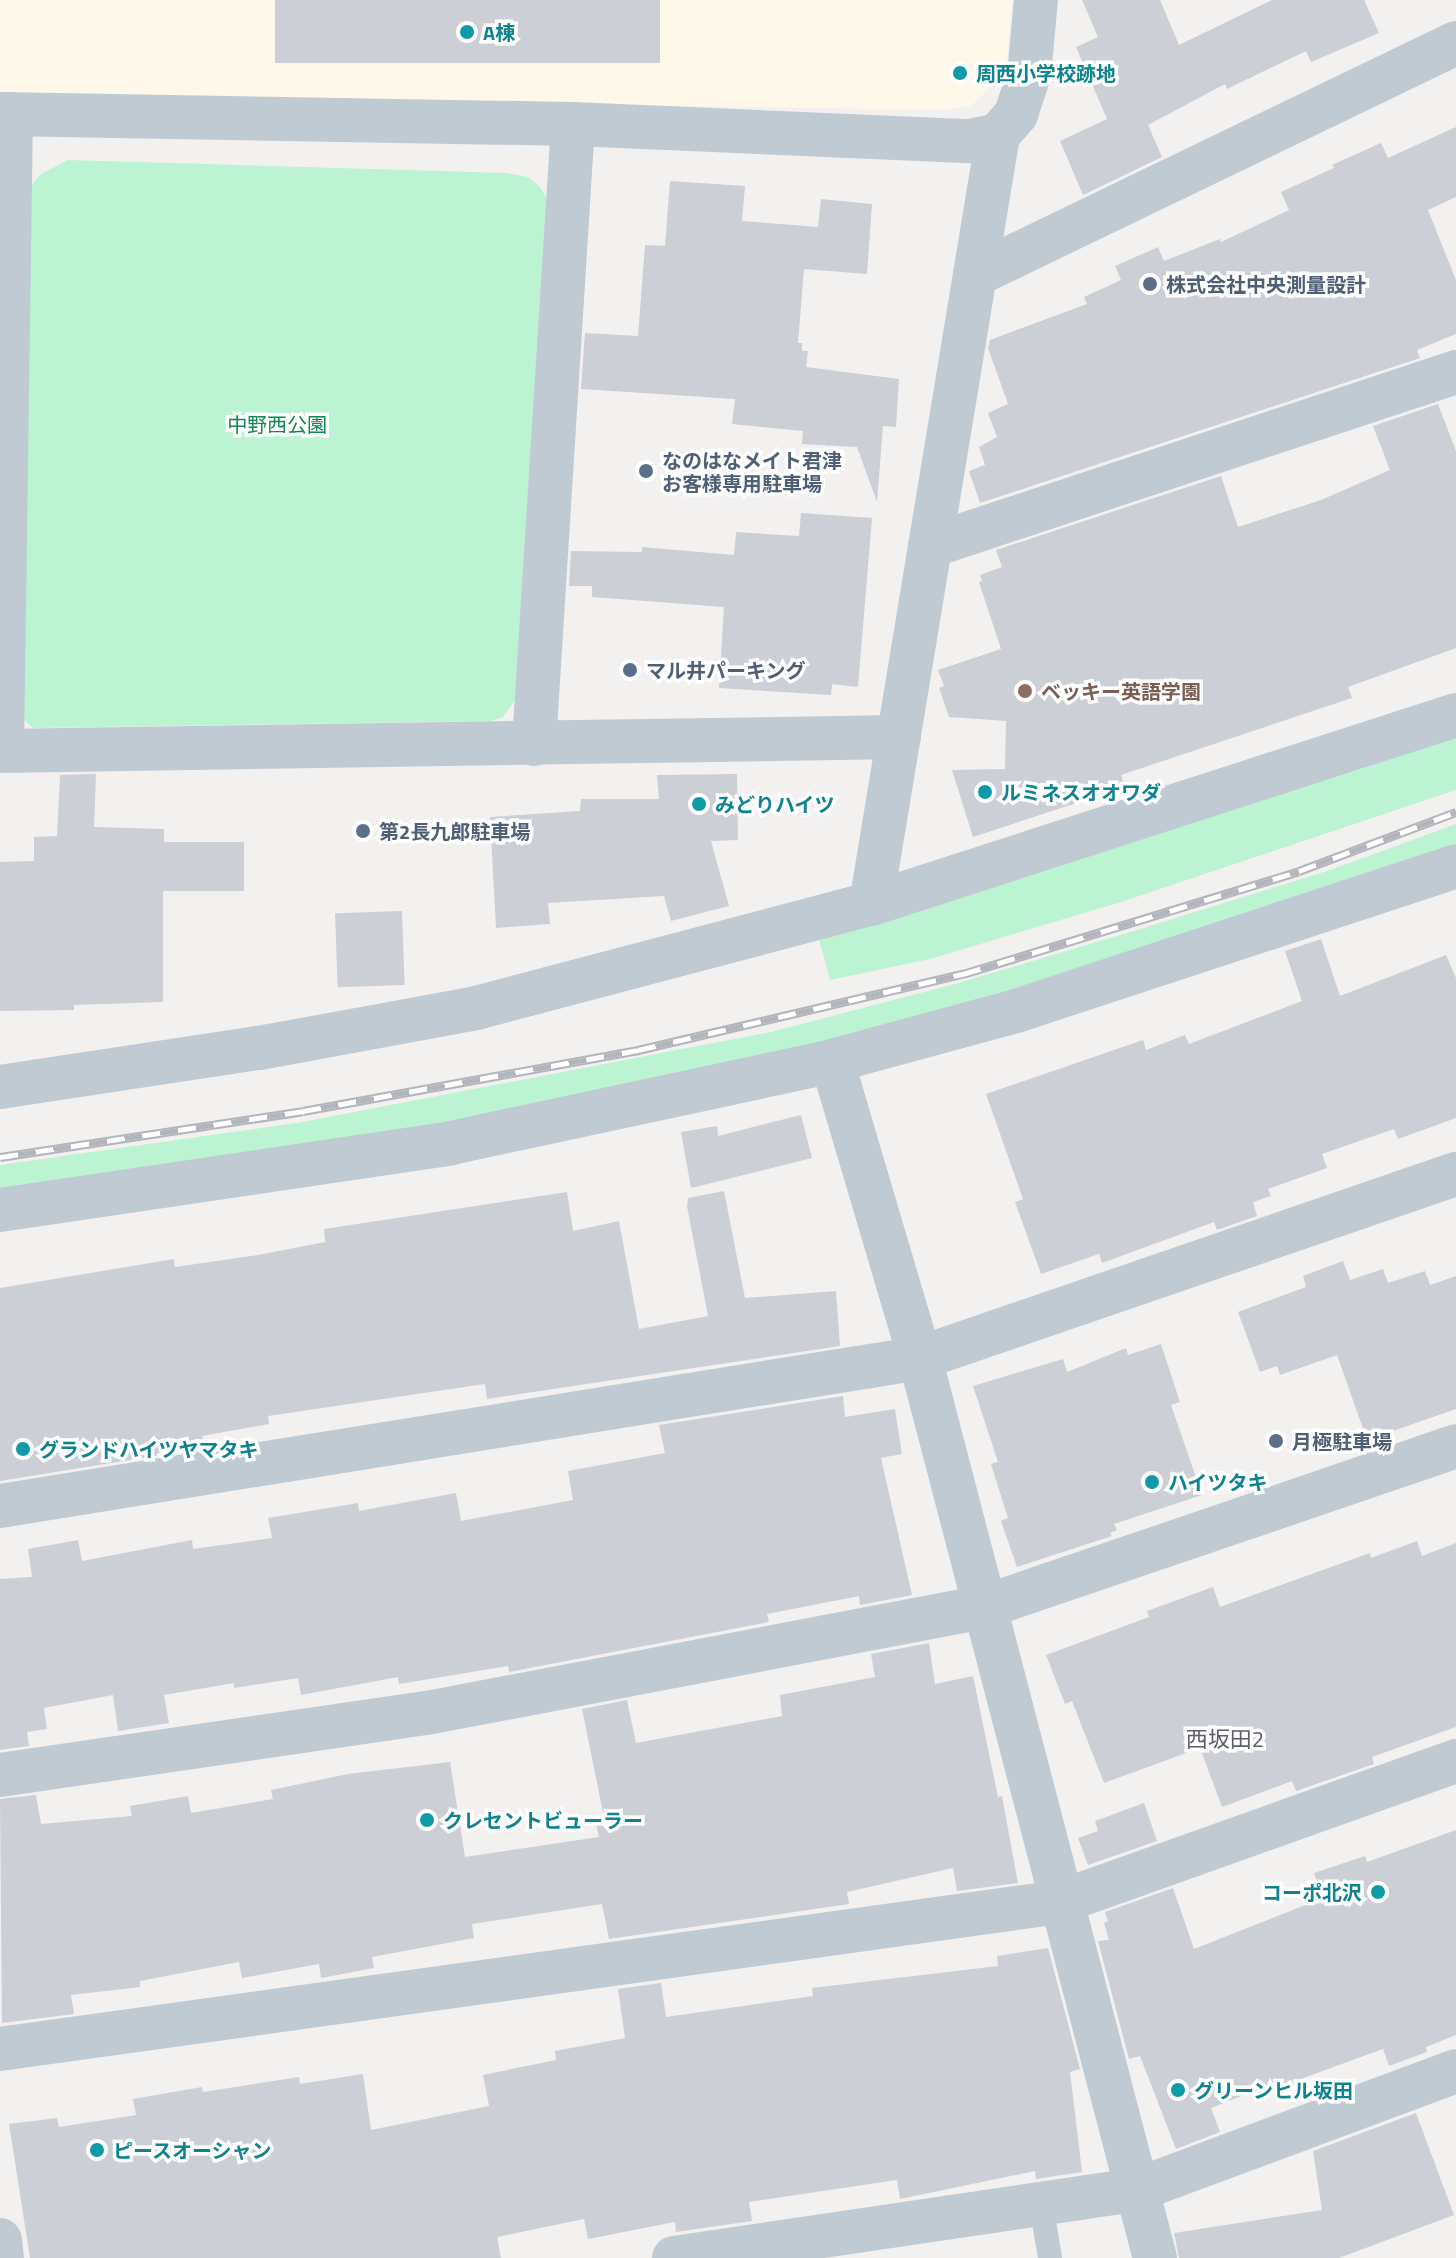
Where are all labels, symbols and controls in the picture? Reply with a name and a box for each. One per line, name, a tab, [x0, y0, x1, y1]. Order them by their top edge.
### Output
place label: A棟	[483, 20, 515, 44]
marker: A棟	[458, 23, 476, 41]
place label: 周西小学校跡地	[976, 61, 1116, 85]
marker: 周西小学校跡地	[951, 64, 969, 82]
place label: 株式会社中央測量設計	[1166, 272, 1366, 296]
marker: 株式会社中央測量設計	[1141, 275, 1159, 293]
park label: 中野西公園	[227, 412, 327, 436]
place label: なのはなメイト君津 お客様専用駐車場	[662, 448, 842, 495]
marker: なのはなメイト君津 お客様専用駐車場	[637, 462, 655, 480]
place label: マル井パーキング	[646, 658, 806, 682]
marker: マル井パーキング	[621, 661, 639, 679]
place label: ベッキー英語学園	[1041, 679, 1201, 703]
marker: ベッキー英語学園	[1016, 682, 1034, 700]
place label: ルミネスオオワダ	[1001, 780, 1161, 804]
marker: ルミネスオオワダ	[976, 783, 994, 801]
place label: みどりハイツ	[715, 792, 835, 816]
marker: みどりハイツ	[690, 795, 708, 813]
place label: 第2長九郎駐車場	[379, 819, 530, 843]
marker: 第2長九郎駐車場	[354, 822, 372, 840]
place label: 月極駐車場	[1292, 1429, 1392, 1453]
marker: 月極駐車場	[1267, 1432, 1285, 1450]
place label: グランドハイツヤマタキ	[39, 1437, 259, 1461]
marker: グランドハイツヤマタキ	[14, 1440, 32, 1458]
place label: ハイツタキ	[1168, 1470, 1268, 1494]
marker: ハイツタキ	[1143, 1473, 1161, 1491]
district label: 西坂田2	[1186, 1727, 1264, 1753]
place label: クレセントビューラー	[443, 1808, 643, 1832]
marker: クレセントビューラー	[418, 1811, 436, 1829]
place label: コーポ北沢	[1262, 1880, 1362, 1904]
marker: コーポ北沢	[1369, 1883, 1387, 1901]
place label: グリーンヒル坂田	[1194, 2078, 1354, 2102]
marker: グリーンヒル坂田	[1169, 2081, 1187, 2099]
place label: ピースオーシャン	[113, 2138, 273, 2162]
marker: ピースオーシャン	[88, 2141, 106, 2159]

